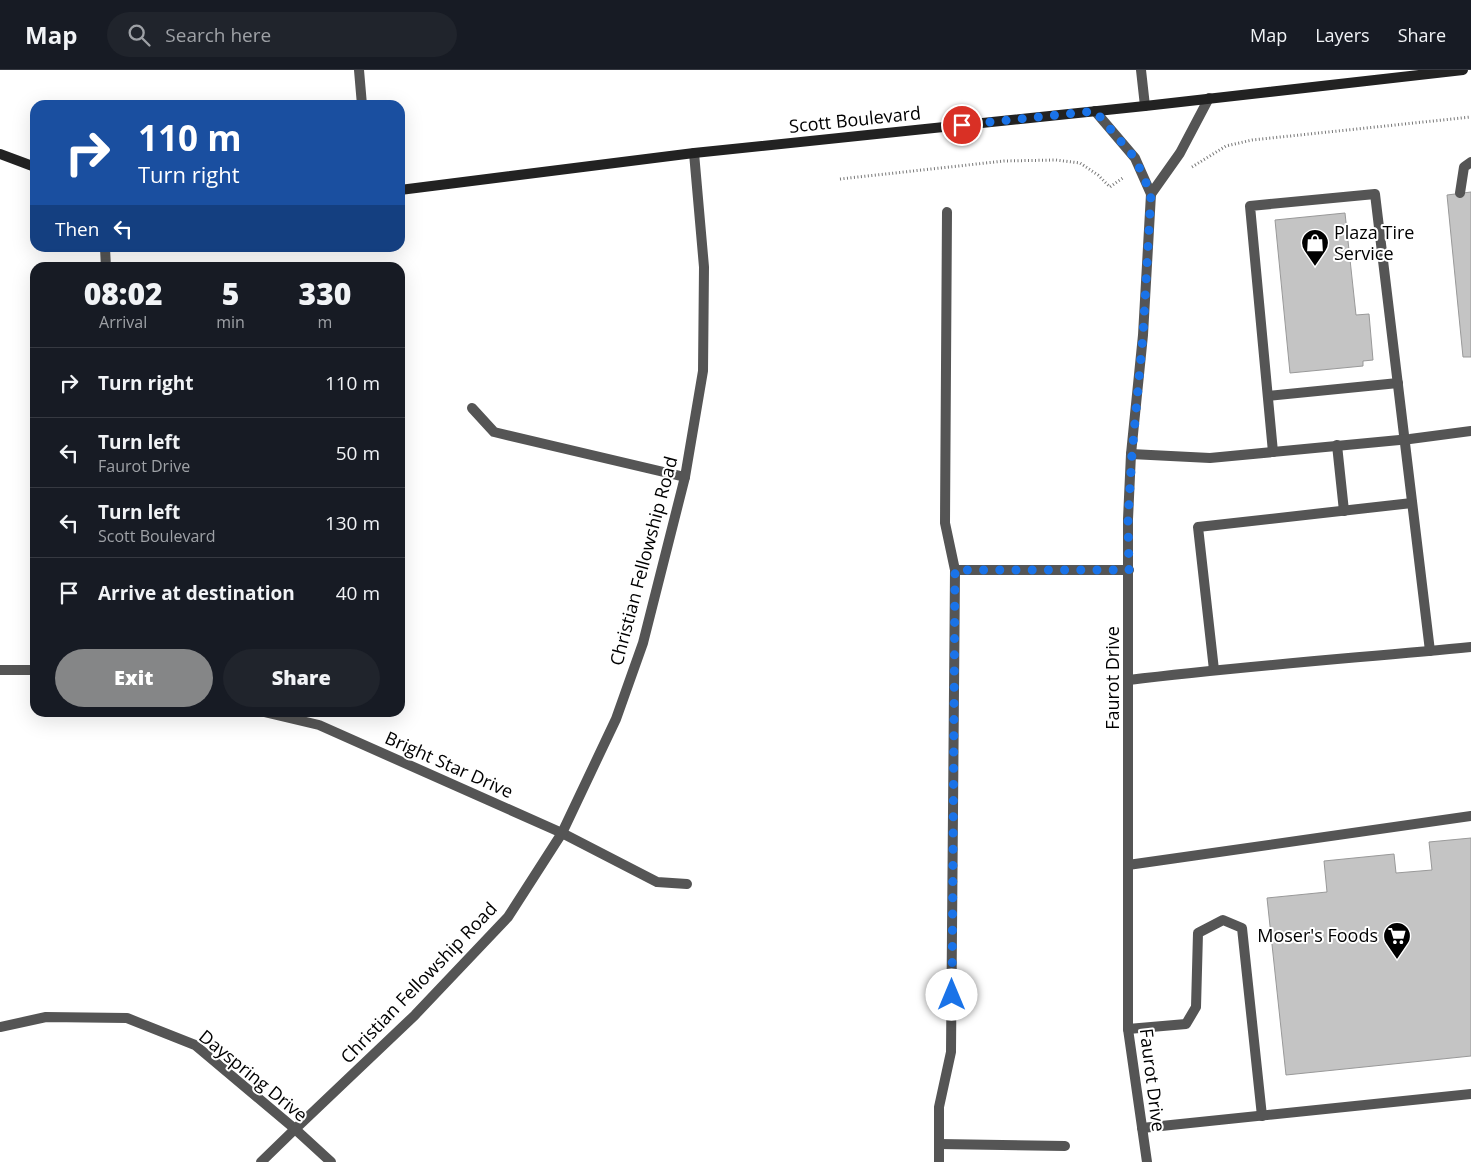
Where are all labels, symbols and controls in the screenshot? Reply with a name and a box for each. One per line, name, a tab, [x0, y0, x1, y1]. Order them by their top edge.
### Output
search box	[107, 12, 457, 57]
text: Map	[25, 18, 77, 51]
icon: search	[125, 21, 153, 49]
text: Search here	[165, 22, 271, 48]
text: Map	[1250, 23, 1287, 47]
text: Layers	[1315, 23, 1370, 47]
text: Share	[1398, 23, 1446, 47]
street label: Scott Boulevard	[788, 100, 922, 138]
pin	[941, 104, 983, 146]
icon: arrive	[948, 111, 976, 139]
text: 110 m	[138, 114, 242, 161]
icon: right	[55, 120, 120, 185]
text: Turn right	[138, 159, 240, 189]
icon: left	[109, 215, 137, 243]
text: Then	[55, 216, 99, 242]
place label: Plaza Tire Service	[1334, 220, 1414, 265]
shop icon: Plaza Tire Service	[1300, 228, 1330, 267]
text: 08:02	[84, 273, 163, 314]
text: 5	[222, 273, 239, 314]
text: 330	[299, 273, 351, 314]
text: Arrival	[99, 311, 147, 333]
text: min	[216, 311, 245, 333]
text: m	[318, 311, 332, 333]
icon: right	[55, 369, 83, 397]
text: Turn right	[98, 370, 193, 396]
text: 110 m	[325, 370, 380, 396]
text: Turn left	[98, 429, 180, 455]
icon: left	[55, 439, 83, 467]
text: 50 m	[336, 440, 380, 466]
street label: Christian Fellowship Road	[604, 454, 683, 668]
text: Faurot Drive	[98, 455, 190, 477]
text: Turn left	[98, 499, 180, 525]
icon: left	[55, 509, 83, 537]
text: 130 m	[325, 510, 380, 536]
text: Scott Boulevard	[98, 525, 216, 547]
icon: arrive	[55, 579, 83, 607]
text: Arrive at destination	[98, 580, 295, 606]
text: 40 m	[336, 580, 380, 606]
street label: Faurot Drive	[1100, 626, 1124, 730]
button: Exit	[55, 649, 213, 707]
button: Share	[223, 649, 380, 707]
street label: Bright Star Drive	[382, 725, 517, 803]
street label: Christian Fellowship Road	[335, 896, 502, 1068]
supermarket icon: Moser's Foods	[1382, 921, 1412, 960]
place label: Moser's Foods	[1257, 923, 1378, 947]
position arrow	[925, 968, 977, 1020]
street label: Dayspring Drive	[194, 1024, 313, 1126]
street label: Faurot Drive	[1135, 1027, 1171, 1133]

